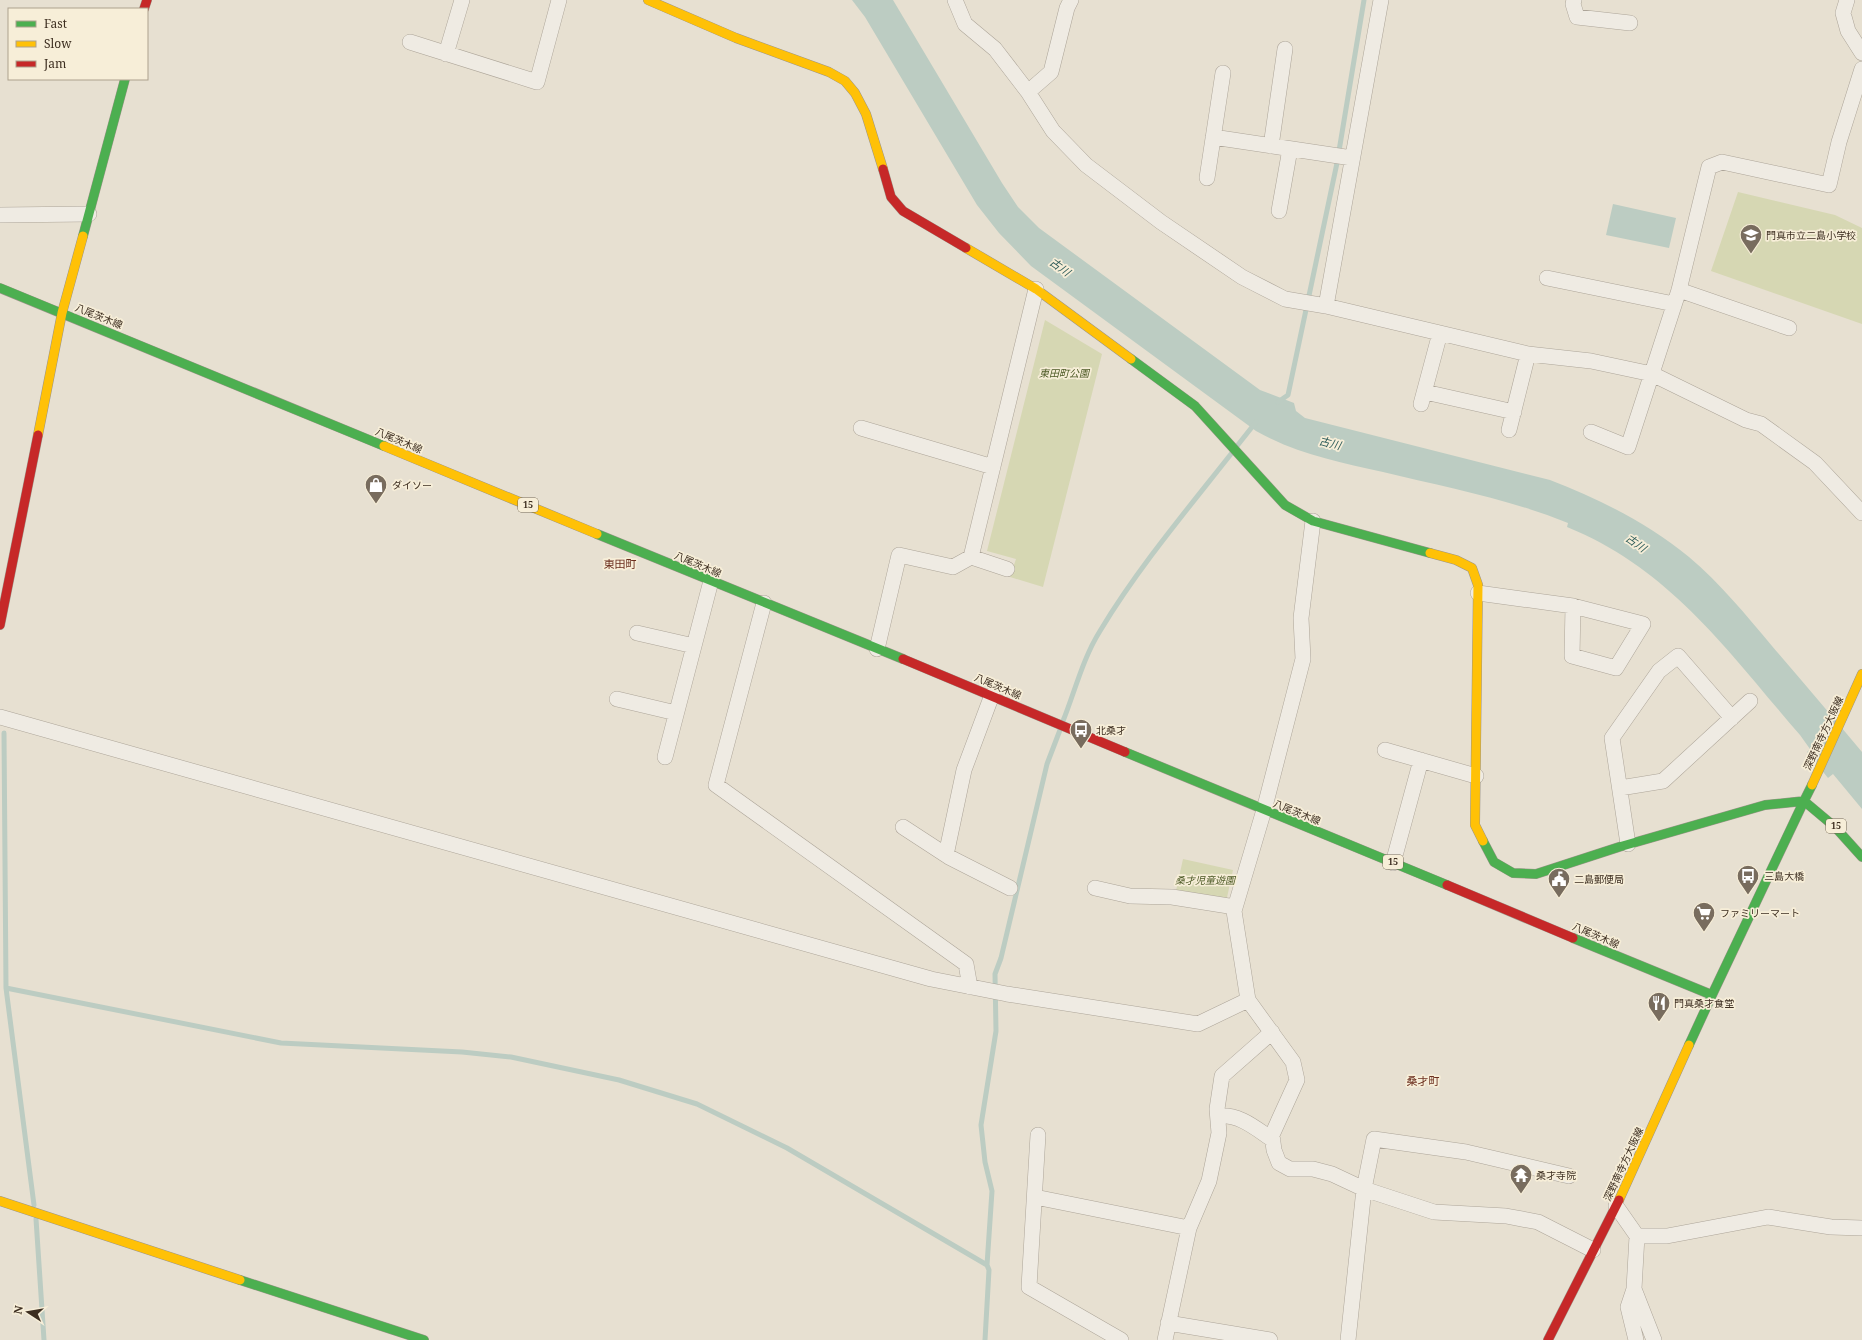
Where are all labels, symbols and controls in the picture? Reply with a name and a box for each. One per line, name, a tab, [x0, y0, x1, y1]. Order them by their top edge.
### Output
legend	[8, 8, 148, 80]
text: Fast	[44, 15, 67, 32]
text: Slow	[44, 35, 72, 52]
text: Jam	[43, 55, 66, 72]
school or university icon: 門真市立二島小学校	[1738, 222, 1764, 255]
place label: 門真市立二島小学校	[1766, 228, 1856, 242]
water label: 古川	[1047, 254, 1074, 280]
street label: 八尾茨木線	[73, 300, 125, 332]
park label: 東田町公園	[1039, 366, 1091, 380]
street label: 八尾茨木線	[373, 424, 425, 456]
water label: 古川	[1318, 433, 1344, 453]
shop icon: ダイソー	[363, 472, 389, 505]
place label: ダイソー	[392, 478, 432, 492]
road number: 15	[518, 498, 538, 512]
water label: 古川	[1623, 530, 1650, 556]
street label: 八尾茨木線	[672, 548, 724, 580]
district label: 東田町	[604, 556, 637, 571]
street label: 八尾茨木線	[972, 670, 1024, 702]
street label: 深野南寺方大阪線	[1800, 694, 1846, 772]
bus stop icon: 北桑才	[1068, 717, 1094, 750]
place label: 北桑才	[1096, 723, 1126, 737]
street label: 八尾茨木線	[1271, 796, 1323, 828]
road number: 15	[1826, 819, 1846, 833]
road number: 15	[1383, 855, 1403, 869]
bus stop icon: 三島大橋	[1735, 863, 1761, 896]
public building icon: 二島郵便局	[1546, 866, 1572, 899]
place label: 三島大橋	[1764, 869, 1804, 883]
place label: 二島郵便局	[1574, 872, 1624, 886]
park label: 桑才児童遊園	[1175, 873, 1237, 887]
supermarket icon: ファミリーマート	[1691, 900, 1717, 933]
place label: ファミリーマート	[1720, 906, 1800, 920]
street label: 八尾茨木線	[1570, 919, 1622, 951]
restaurant icon: 門真桑才食堂	[1646, 990, 1672, 1023]
place label: 門真桑才食堂	[1674, 996, 1734, 1010]
district label: 桑才町	[1407, 1073, 1440, 1088]
street label: 深野南寺方大阪線	[1600, 1125, 1646, 1203]
temple icon: 桑才寺院	[1508, 1162, 1534, 1195]
place label: 桑才寺院	[1536, 1168, 1576, 1182]
north arrow	[8, 1292, 48, 1332]
text: N	[9, 1304, 26, 1316]

